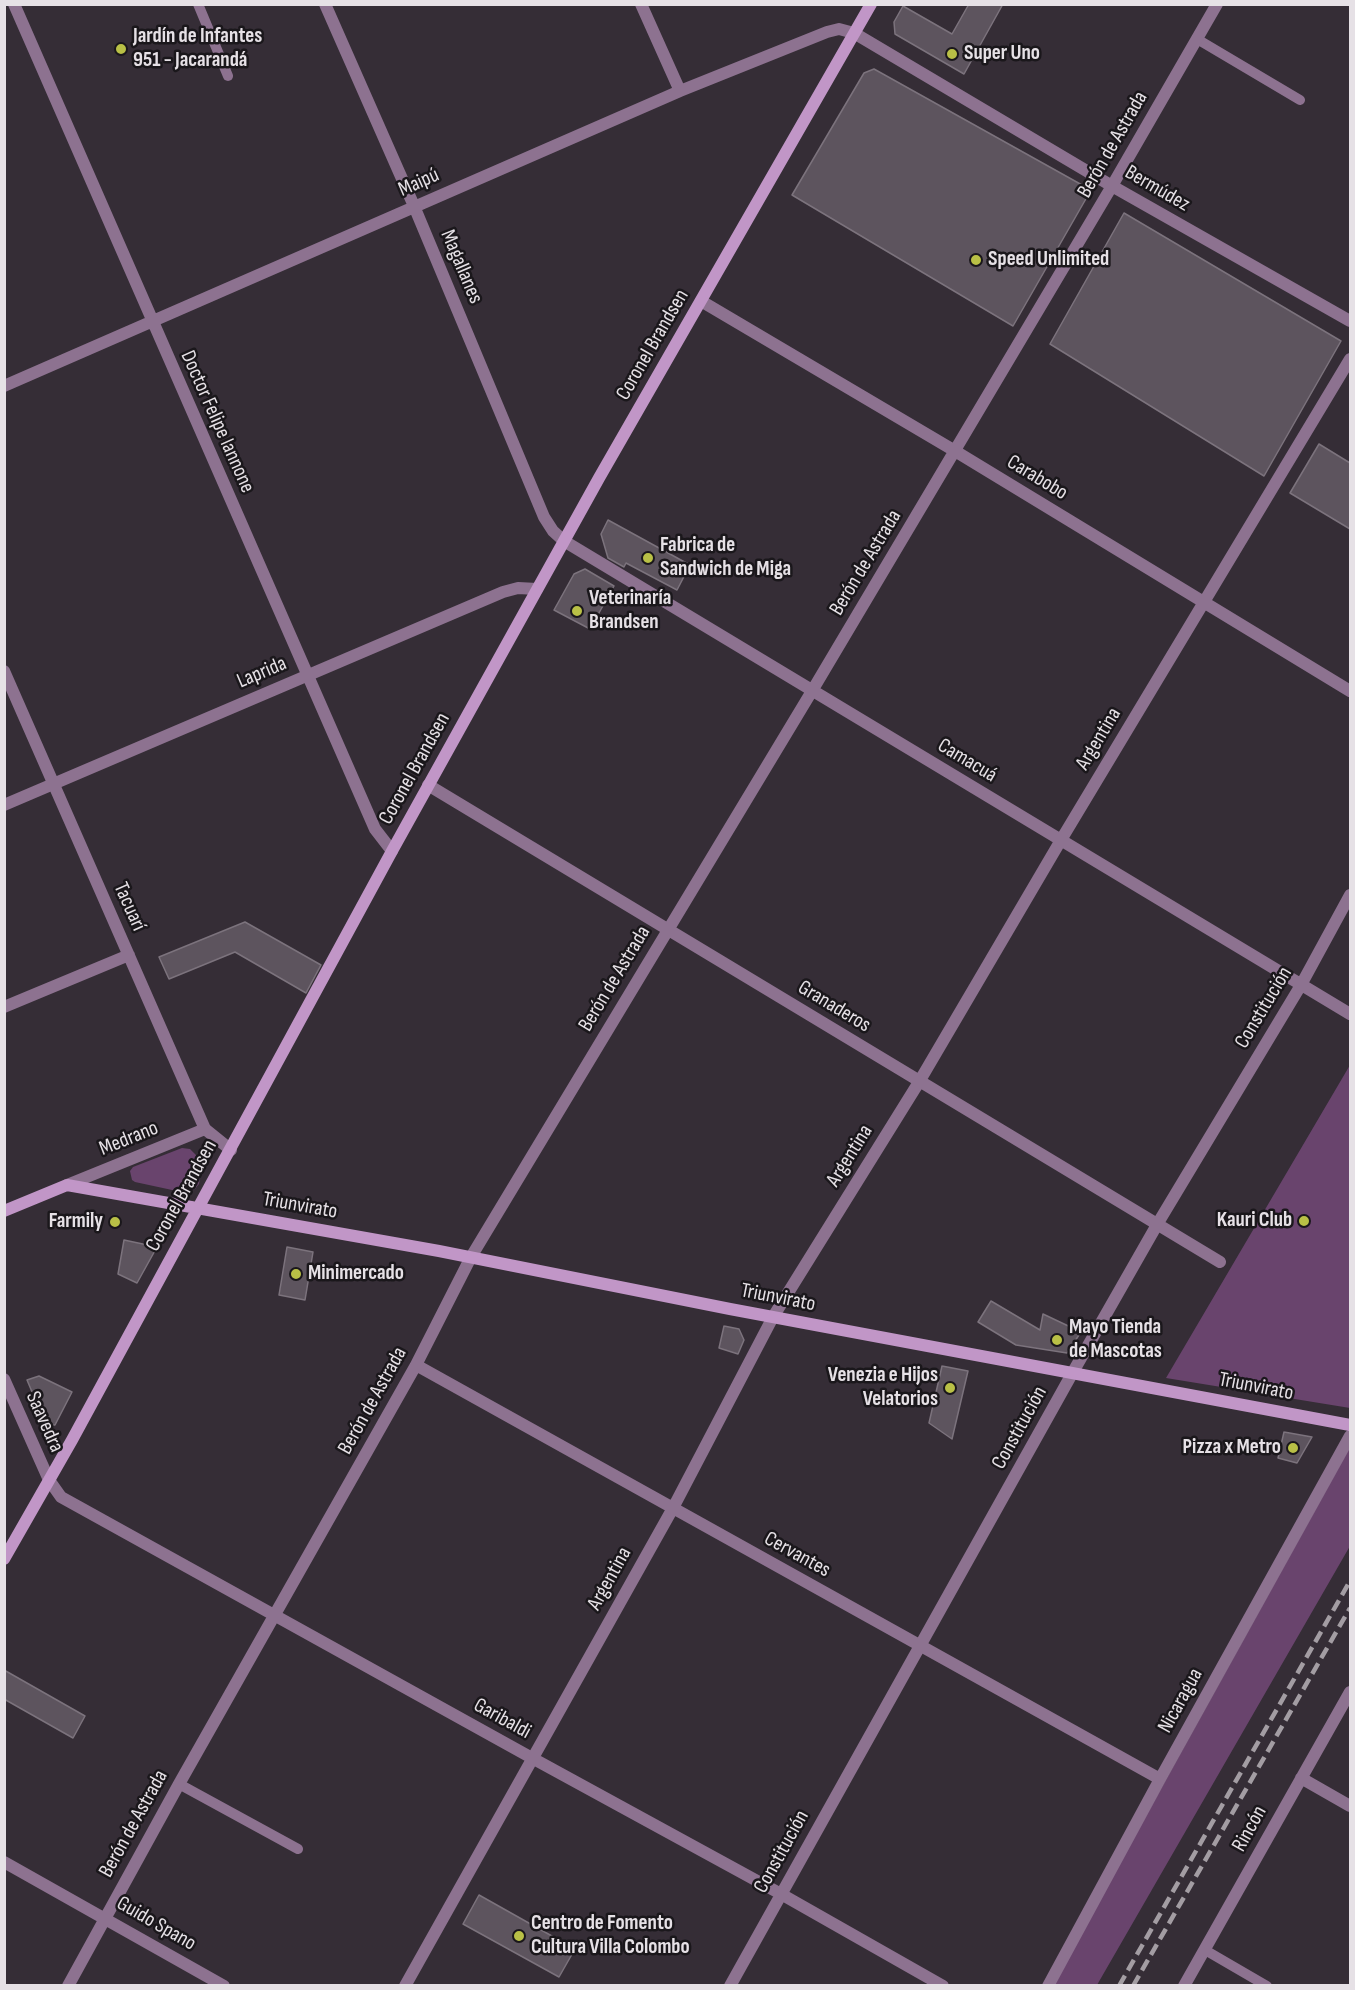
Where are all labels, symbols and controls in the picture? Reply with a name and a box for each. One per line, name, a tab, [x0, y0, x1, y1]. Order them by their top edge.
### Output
place label: Jardín de Infantes 951 - Jacarandá	[133, 24, 262, 74]
place label: Super Uno	[964, 41, 1040, 67]
marker: Jardín de Infantes 951 - Jacarandá	[114, 42, 128, 56]
marker: Super Uno	[945, 47, 959, 61]
street label: Berón de Astrada	[1072, 87, 1154, 203]
street label: Bermúdez	[1120, 160, 1194, 218]
street label: Maipú	[395, 163, 443, 203]
street label: Magallanes	[434, 226, 488, 308]
place label: Speed Unlimited	[988, 247, 1109, 273]
marker: Speed Unlimited	[969, 253, 983, 267]
street label: Coronel Brandsen	[611, 285, 695, 405]
street label: Doctor Felipe Iannone	[174, 347, 260, 497]
street label: Carabobo	[1002, 450, 1072, 506]
street label: Berón de Astrada	[825, 506, 907, 620]
place label: Fabrica de Sandwich de Miga	[660, 533, 791, 583]
marker: Fabrica de Sandwich de Miga	[641, 551, 655, 565]
place label: Veterinaría Brandsen	[589, 586, 671, 636]
marker: Veterinaría Brandsen	[570, 604, 584, 618]
street label: Laprida	[233, 651, 291, 695]
street label: Argentina	[1071, 703, 1127, 775]
street label: Coronel Brandsen	[374, 709, 456, 829]
street label: Camacuá	[933, 734, 1001, 788]
street label: Tacuarí	[107, 879, 151, 935]
street label: Berón de Astrada	[574, 922, 656, 1036]
street label: Constitución	[1230, 963, 1298, 1053]
street label: Granaderos	[793, 975, 875, 1039]
street label: Medrano	[96, 1116, 162, 1162]
street label: Argentina	[821, 1120, 879, 1192]
street label: Coronel Brandsen	[141, 1136, 223, 1256]
street label: Triunvirato	[261, 1187, 339, 1225]
place label: Kauri Club	[1217, 1208, 1292, 1234]
place label: Farmily	[49, 1209, 103, 1235]
marker: Kauri Club	[1297, 1214, 1311, 1228]
marker: Farmily	[108, 1215, 122, 1229]
place label: Minimercado	[308, 1261, 404, 1287]
marker: Minimercado	[289, 1267, 303, 1281]
street label: Triunvirato	[739, 1278, 817, 1318]
place label: Mayo Tienda de Mascotas	[1069, 1315, 1162, 1365]
marker: Mayo Tienda de Mascotas	[1050, 1333, 1064, 1347]
street label: Berón de Astrada	[333, 1343, 413, 1459]
place label: Venezia e Hijos Velatorios	[828, 1363, 938, 1413]
street label: Triunvirato	[1217, 1367, 1295, 1407]
marker: Venezia e Hijos Velatorios	[943, 1381, 957, 1395]
street label: Constitución	[987, 1382, 1053, 1474]
street label: Saavedra	[19, 1388, 69, 1456]
place label: Pizza x Metro	[1183, 1435, 1281, 1461]
marker: Pizza x Metro	[1286, 1441, 1300, 1455]
street label: Cervantes	[759, 1527, 835, 1583]
street label: Argentina	[582, 1543, 638, 1615]
street label: Nicaragua	[1153, 1664, 1209, 1738]
street label: Garibaldi	[469, 1693, 535, 1745]
street label: Berón de Astrada	[94, 1766, 174, 1882]
street label: Rincón	[1227, 1802, 1273, 1856]
street label: Constitución	[749, 1806, 815, 1898]
street label: Guido Spano	[112, 1891, 200, 1957]
place label: Centro de Fomento Cultura Villa Colombo	[531, 1911, 690, 1961]
marker: Centro de Fomento Cultura Villa Colombo	[512, 1929, 526, 1943]

